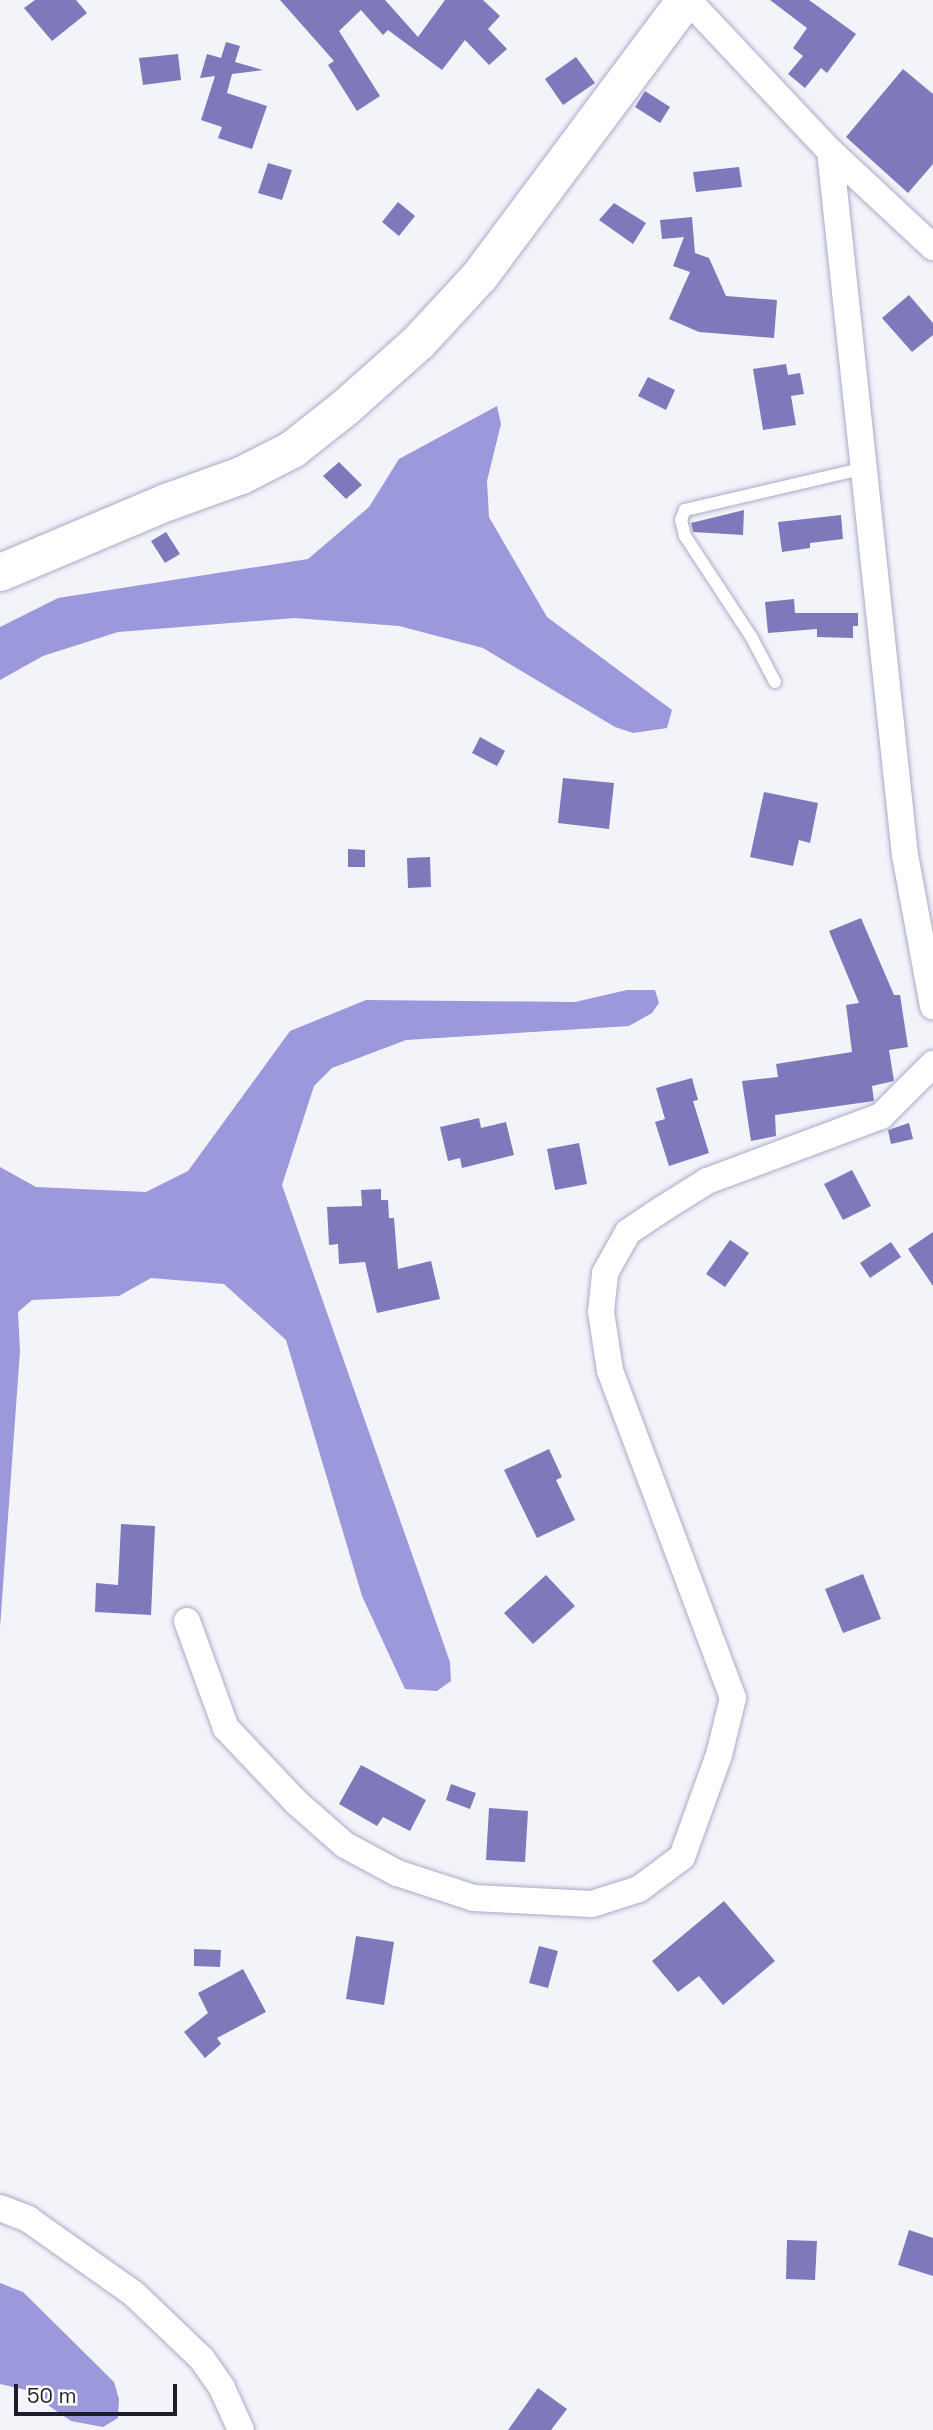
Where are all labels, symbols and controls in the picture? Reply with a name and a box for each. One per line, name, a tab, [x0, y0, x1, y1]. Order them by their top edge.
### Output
scale bar	[18, 2370, 180, 2414]
text: 50 m	[27, 2382, 77, 2409]

